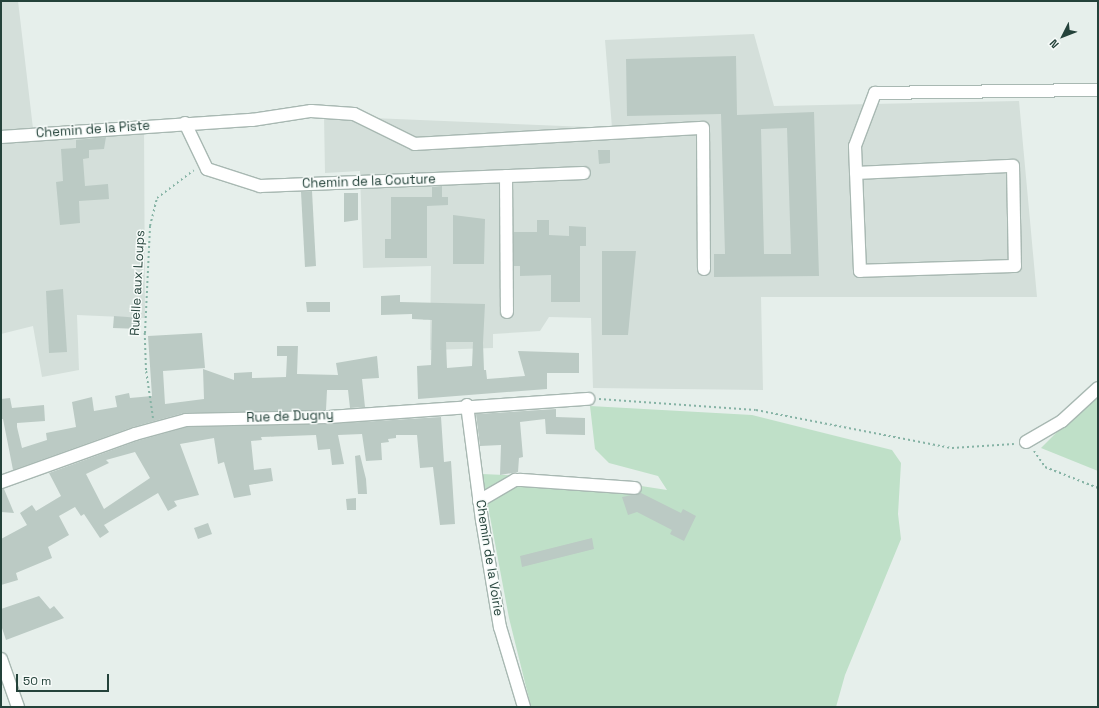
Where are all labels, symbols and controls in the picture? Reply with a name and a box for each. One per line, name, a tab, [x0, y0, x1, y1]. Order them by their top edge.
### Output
north arrow	[1043, 16, 1083, 56]
text: N	[1046, 37, 1062, 51]
street label: Chemin de la Piste	[35, 118, 151, 142]
street label: Chemin de la Couture	[302, 172, 436, 192]
street label: Ruelle aux Loups	[127, 230, 149, 336]
street label: Rue de Dugny	[246, 408, 334, 426]
street label: Chemin de la Voirie	[472, 499, 506, 617]
scale bar	[18, 666, 111, 692]
text: 50 m	[23, 673, 51, 689]

